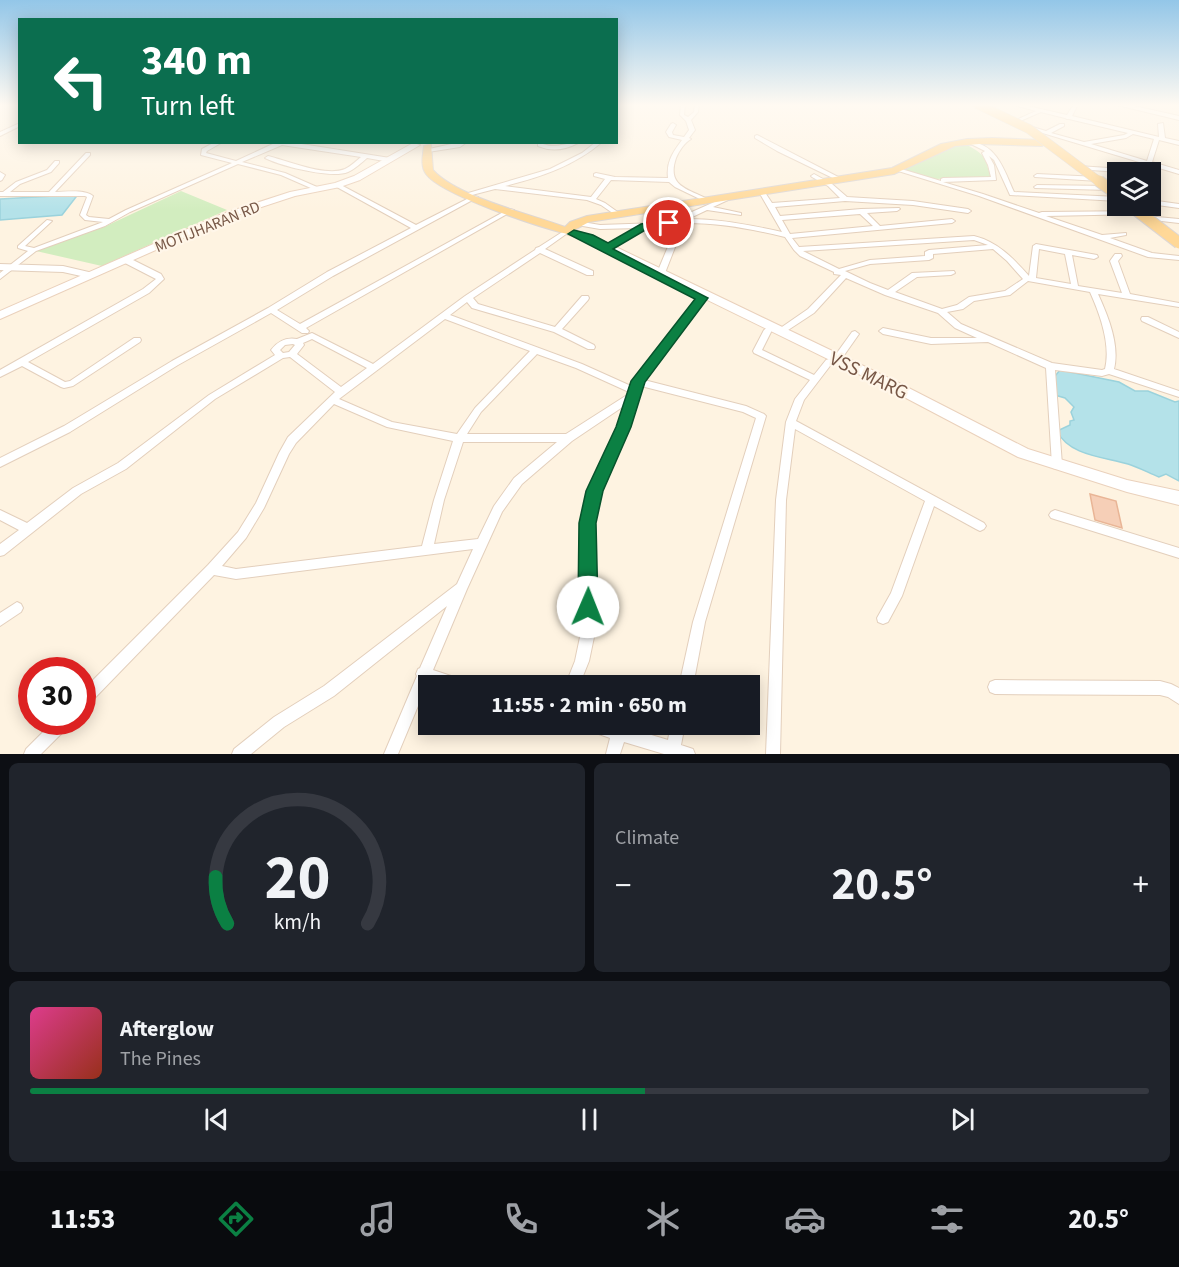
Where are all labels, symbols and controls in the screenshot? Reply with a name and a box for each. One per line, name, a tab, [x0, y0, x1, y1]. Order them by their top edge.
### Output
text: 340 m	[141, 31, 252, 91]
icon: left	[42, 42, 120, 120]
text: Turn left	[141, 87, 235, 126]
map controls	[1107, 162, 1161, 216]
button: layers	[1107, 162, 1161, 216]
street label: MOTIJHARAN RD	[151, 196, 263, 258]
pin	[643, 197, 694, 248]
icon: arrive	[652, 206, 685, 239]
street label: VSS MARG	[825, 345, 913, 407]
position arrow	[556, 575, 620, 639]
speed limit sign: 30	[18, 657, 96, 735]
text: 11:55 · 2 min · 650 m	[491, 689, 687, 721]
text: Climate	[615, 824, 679, 852]
text: 20	[264, 834, 330, 923]
text: 20.5°	[831, 853, 933, 917]
text: −	[615, 862, 631, 909]
text: +	[1133, 862, 1149, 909]
text: km/h	[273, 908, 321, 939]
text: Afterglow	[120, 1013, 214, 1045]
text: The Pines	[120, 1045, 201, 1073]
icon: previous	[200, 1103, 233, 1136]
icon: pause	[573, 1103, 606, 1136]
icon: next	[946, 1103, 979, 1136]
icon: directions	[215, 1198, 257, 1240]
icon: music	[357, 1198, 399, 1240]
icon: phone	[500, 1198, 542, 1240]
icon: climate	[642, 1198, 684, 1240]
icon: car	[784, 1198, 826, 1240]
icon: filters	[926, 1198, 968, 1240]
text: 11:53	[50, 1200, 115, 1239]
text: 20.5°	[1068, 1200, 1129, 1239]

